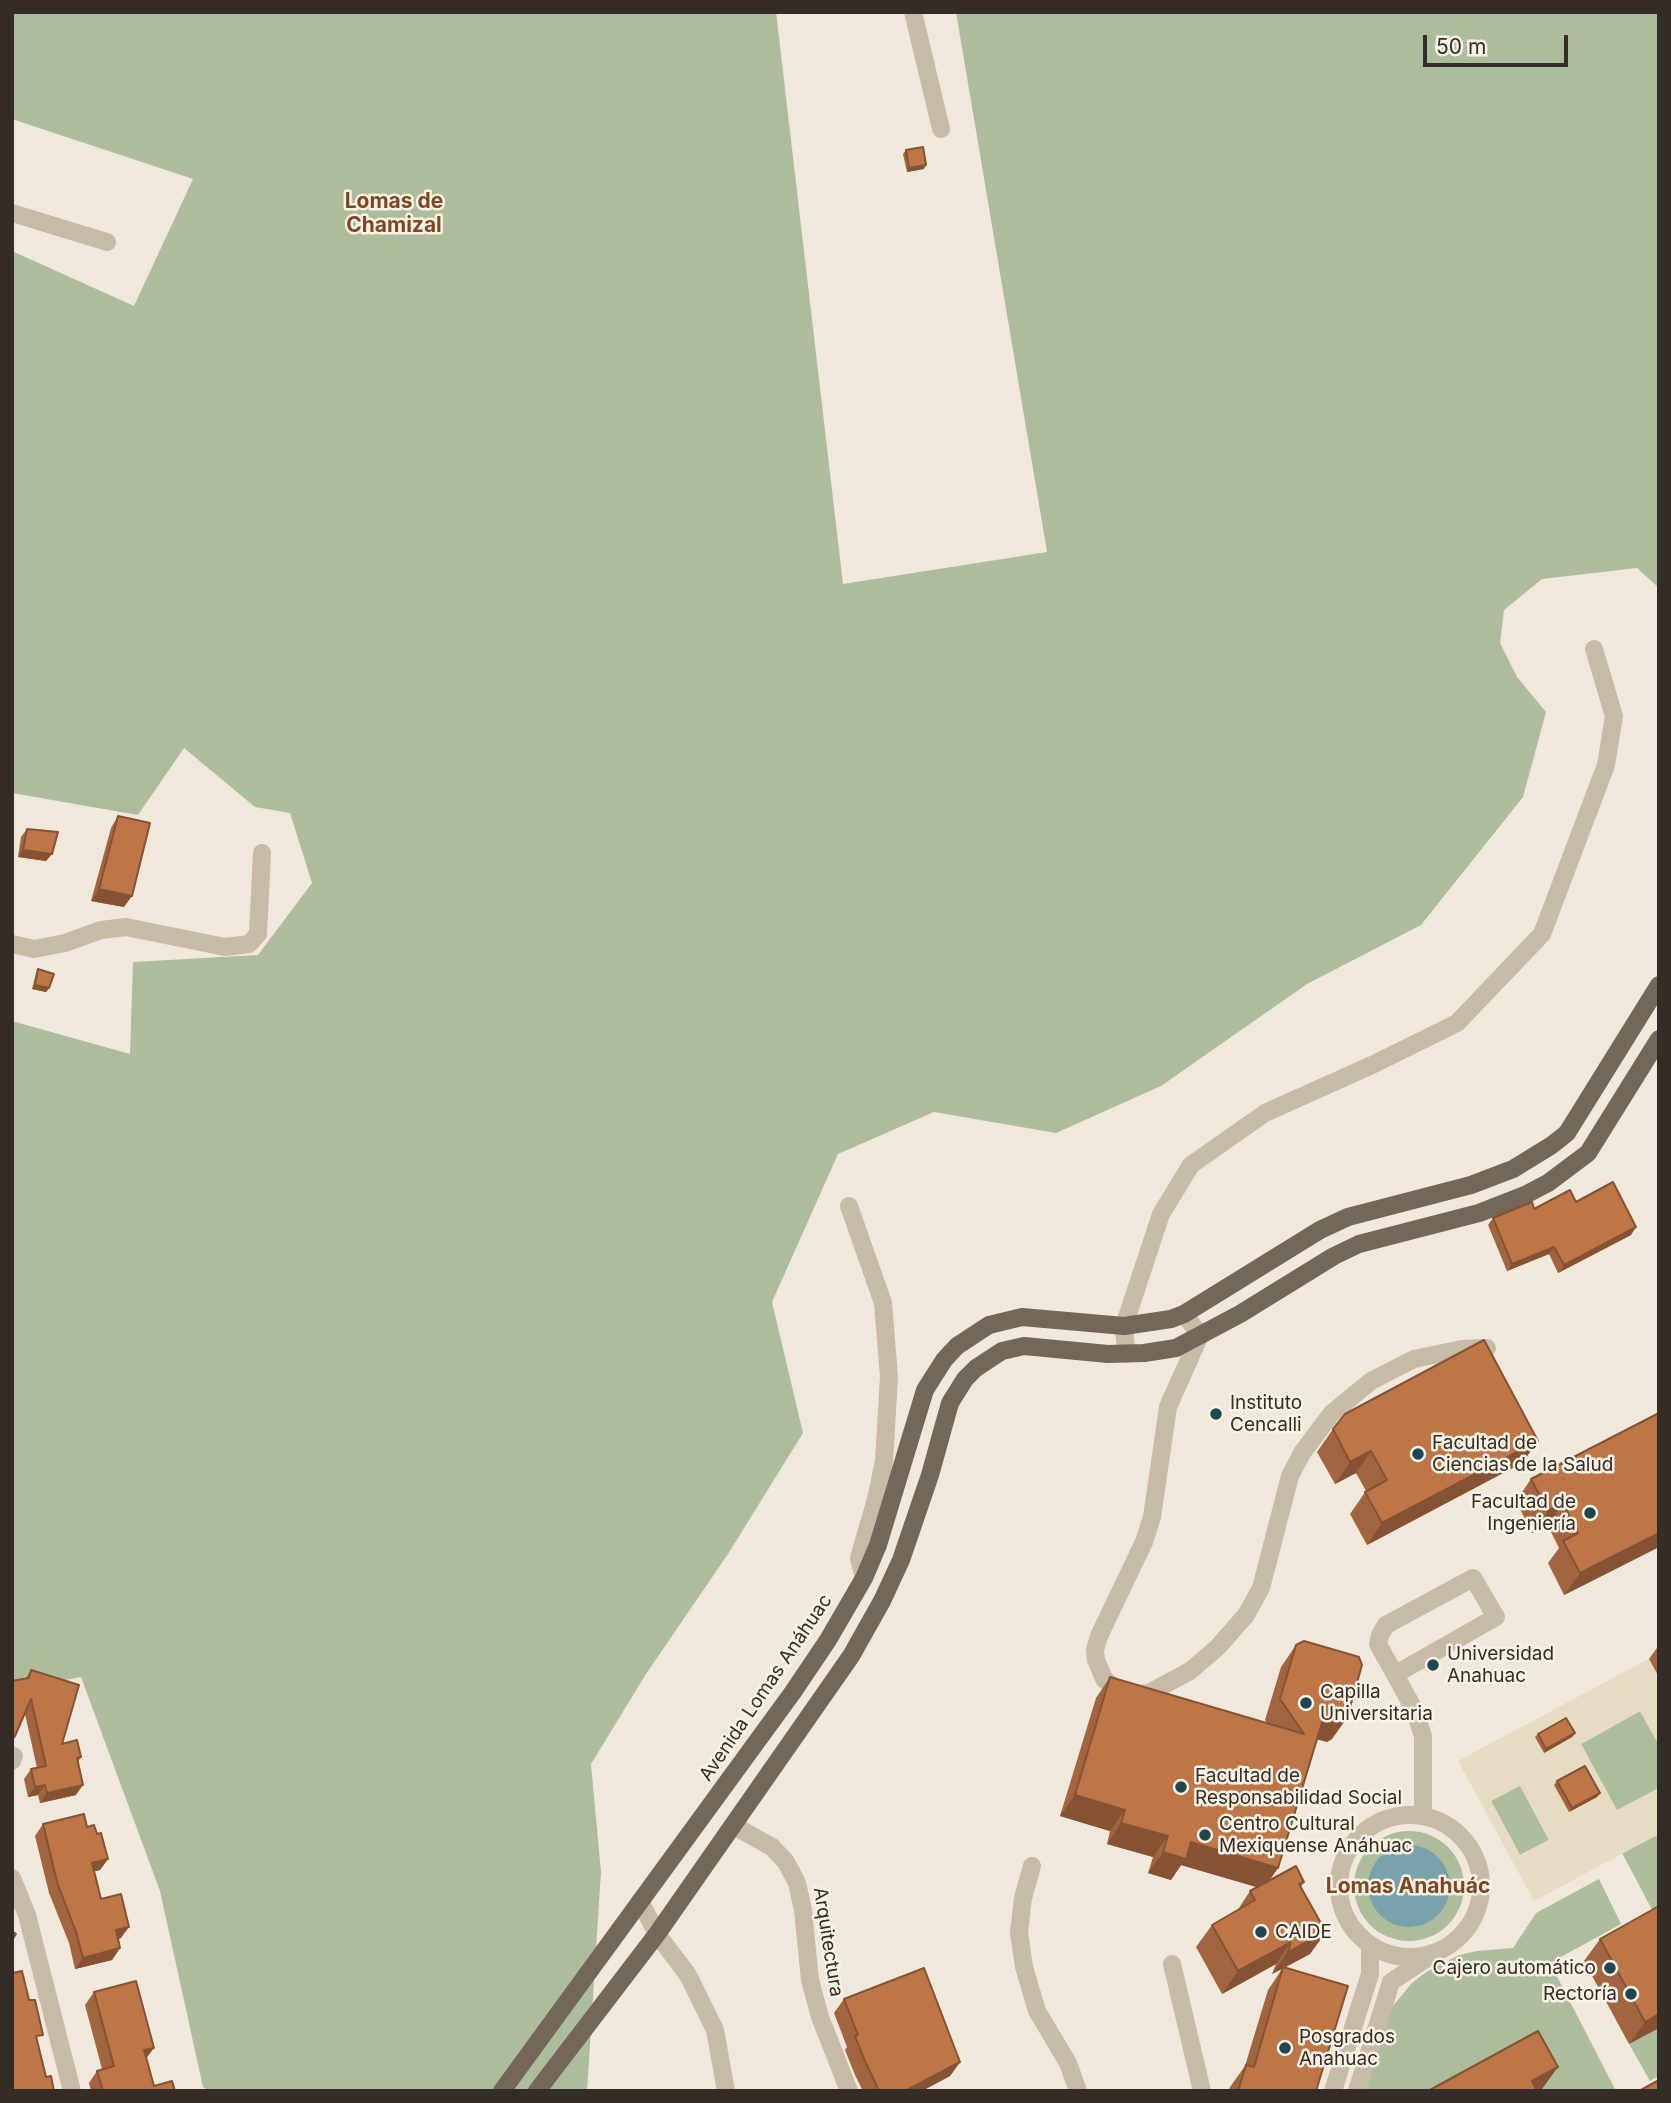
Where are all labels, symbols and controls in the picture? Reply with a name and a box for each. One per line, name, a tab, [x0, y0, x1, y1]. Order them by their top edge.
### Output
scale bar	[1426, 21, 1571, 65]
text: 50 m	[1436, 34, 1486, 59]
district label: Lomas de Chamizal	[345, 189, 443, 239]
place label: Instituto Cencalli	[1230, 1392, 1302, 1436]
marker: Instituto Cencalli	[1208, 1406, 1224, 1422]
place label: Facultad de Ciencias de la Salud	[1432, 1432, 1613, 1476]
marker: Facultad de Ciencias de la Salud	[1410, 1446, 1426, 1462]
place label: Facultad de Ingeniería	[1471, 1491, 1576, 1535]
marker: Facultad de Ingeniería	[1582, 1505, 1598, 1521]
street label: Avenida Lomas Anáhuac	[695, 1590, 837, 1786]
place label: Universidad Anahuac	[1447, 1643, 1554, 1687]
marker: Universidad Anahuac	[1425, 1657, 1441, 1673]
place label: Capilla Universitaria	[1320, 1681, 1433, 1725]
marker: Capilla Universitaria	[1298, 1695, 1314, 1711]
place label: Facultad de Responsabilidad Social	[1195, 1765, 1402, 1809]
marker: Facultad de Responsabilidad Social	[1173, 1779, 1189, 1795]
place label: Centro Cultural Mexiquense Anáhuac	[1219, 1813, 1412, 1857]
marker: Centro Cultural Mexiquense Anáhuac	[1197, 1827, 1213, 1843]
district label: Lomas Anahuác	[1326, 1874, 1490, 1900]
street label: Arquitectura	[808, 1886, 848, 1998]
place label: CAIDE	[1275, 1921, 1332, 1943]
marker: CAIDE	[1253, 1924, 1269, 1940]
place label: Cajero automático	[1432, 1957, 1596, 1979]
marker: Cajero automático	[1602, 1960, 1618, 1976]
place label: Rectoría	[1543, 1983, 1617, 2005]
marker: Rectoría	[1623, 1986, 1639, 2002]
place label: Posgrados Anahuac	[1299, 2026, 1395, 2070]
marker: Posgrados Anahuac	[1277, 2040, 1293, 2056]

